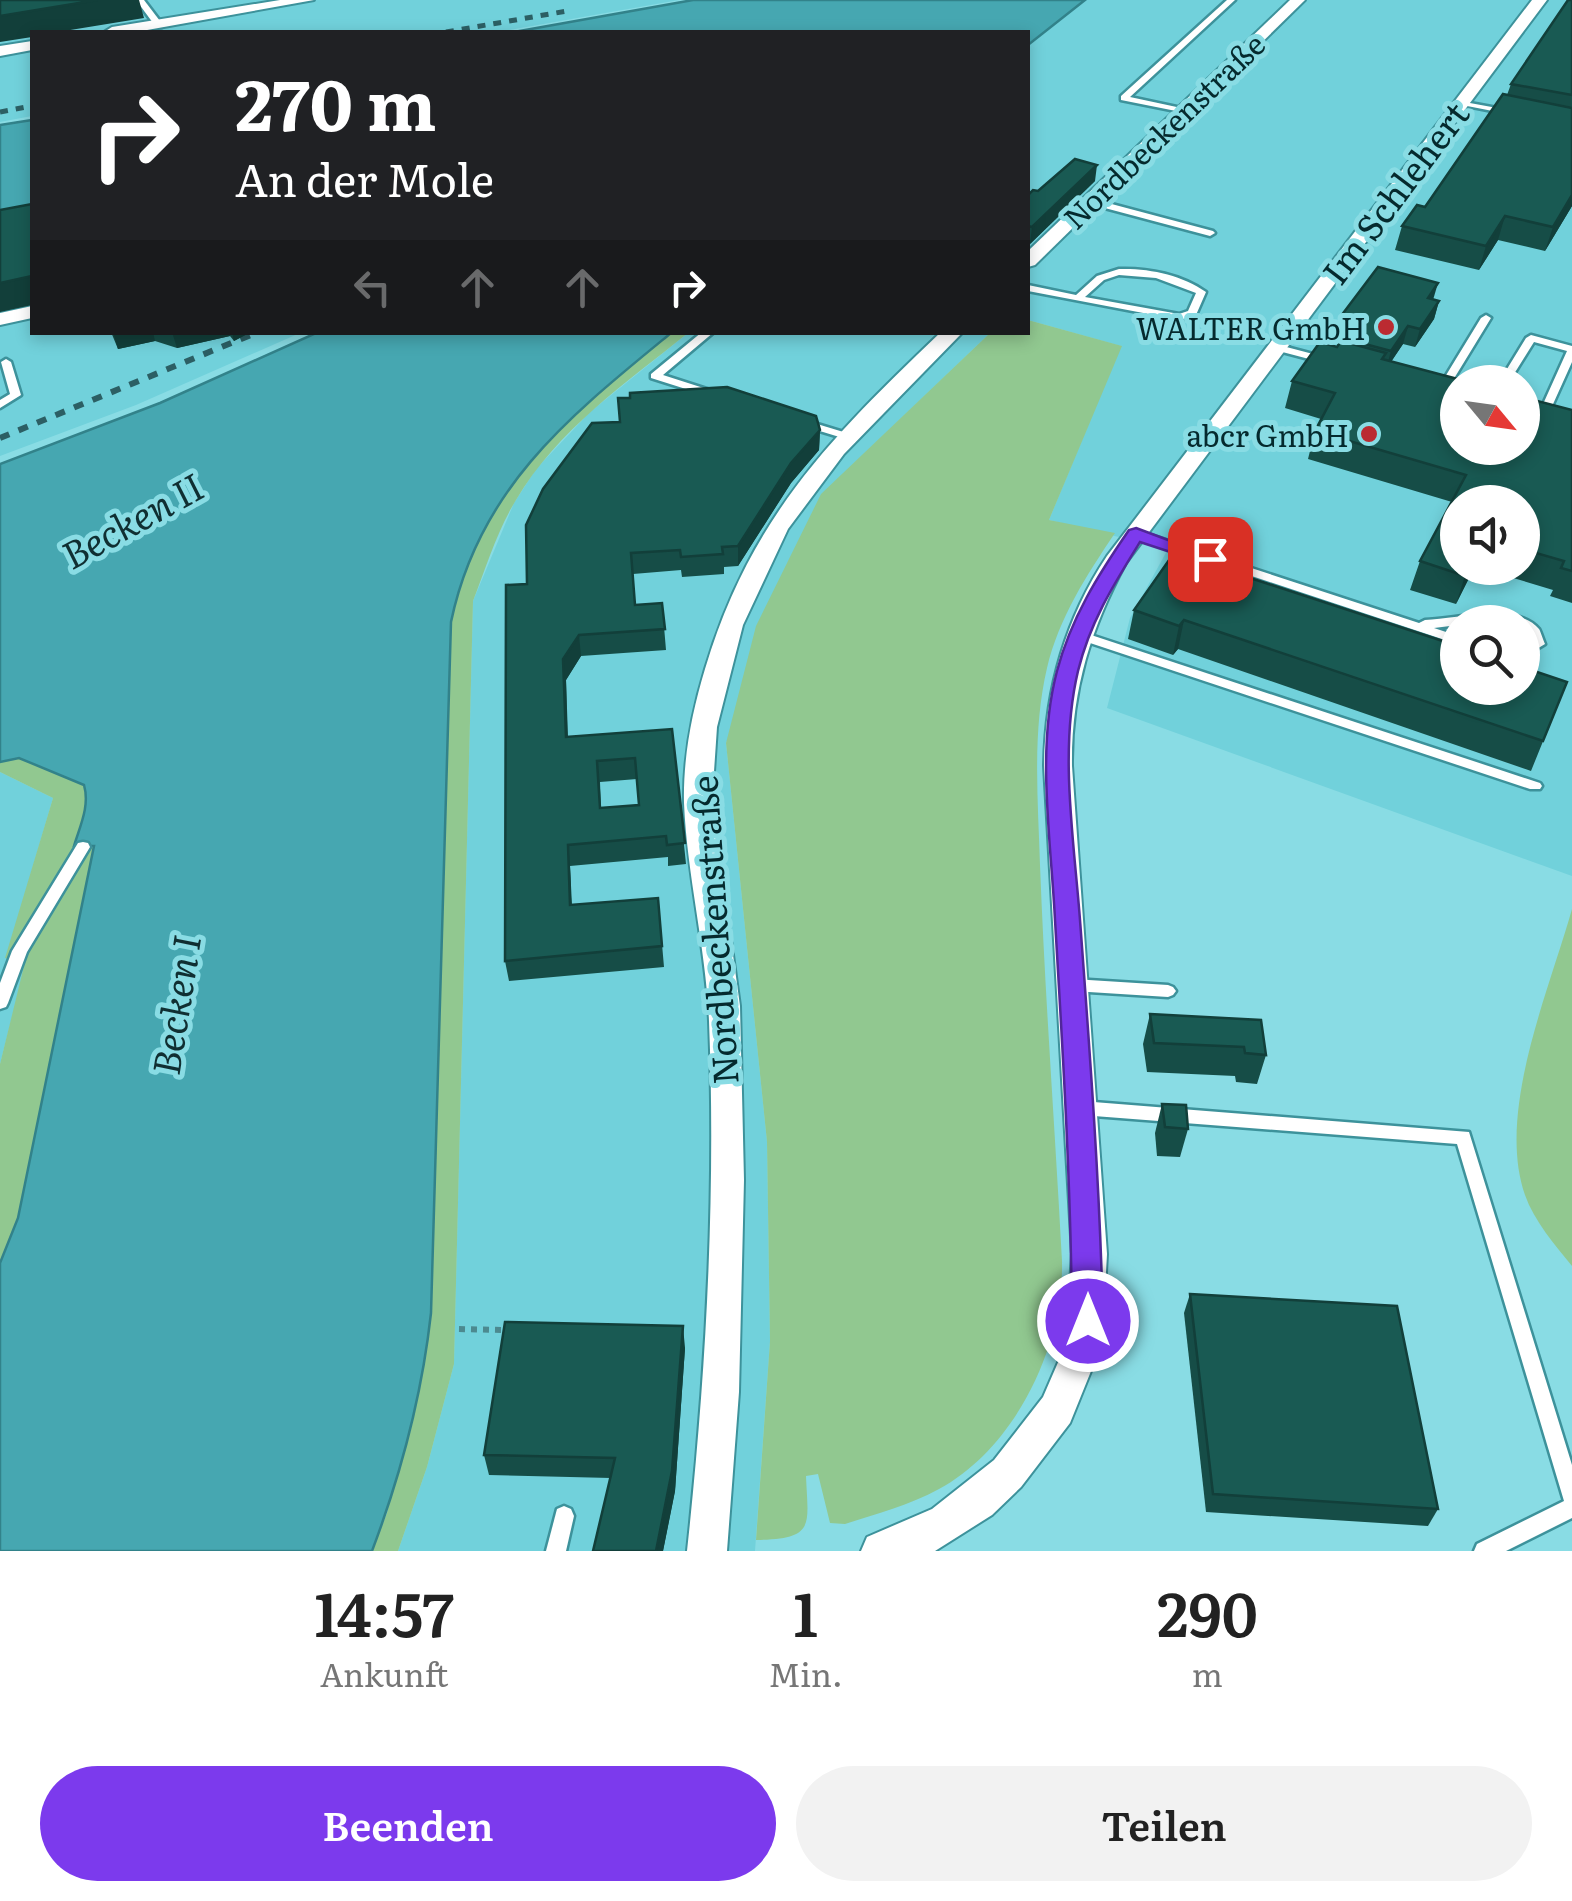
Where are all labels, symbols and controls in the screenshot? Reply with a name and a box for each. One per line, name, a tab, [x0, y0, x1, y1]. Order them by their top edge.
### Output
street label: Nordbeckenstraße	[1052, 22, 1274, 238]
text: 270 m	[235, 49, 437, 153]
icon: right	[70, 70, 200, 200]
street label: Im Schlehert	[1308, 90, 1480, 294]
text: An der Mole	[235, 144, 494, 211]
icon: left	[345, 260, 400, 315]
icon: ahead	[450, 260, 505, 315]
icon: ahead	[555, 260, 610, 315]
icon: right	[660, 260, 715, 315]
place label: WALTER GmbH	[1136, 305, 1366, 349]
marker: WALTER GmbH	[1375, 316, 1397, 338]
north arrow	[1440, 365, 1540, 465]
map controls	[1440, 365, 1540, 705]
place label: abcr GmbH	[1186, 412, 1349, 456]
marker: abcr GmbH	[1358, 423, 1380, 445]
water label: Becken II	[50, 457, 212, 581]
button: sound	[1440, 485, 1540, 585]
pin	[1168, 517, 1253, 602]
icon: arrive	[1183, 532, 1238, 587]
button: search	[1440, 605, 1540, 705]
street label: Nordbeckenstraße	[676, 774, 750, 1086]
water label: Becken I	[135, 931, 213, 1079]
position arrow	[1036, 1269, 1140, 1373]
text: 14:57	[314, 1566, 454, 1655]
text: 1	[793, 1566, 818, 1655]
text: 290	[1157, 1566, 1258, 1655]
text: Ankunft	[320, 1649, 448, 1697]
text: Min.	[768, 1649, 843, 1697]
text: m	[1192, 1649, 1223, 1697]
button: Beenden	[40, 1766, 776, 1881]
button: Teilen	[796, 1766, 1532, 1881]

